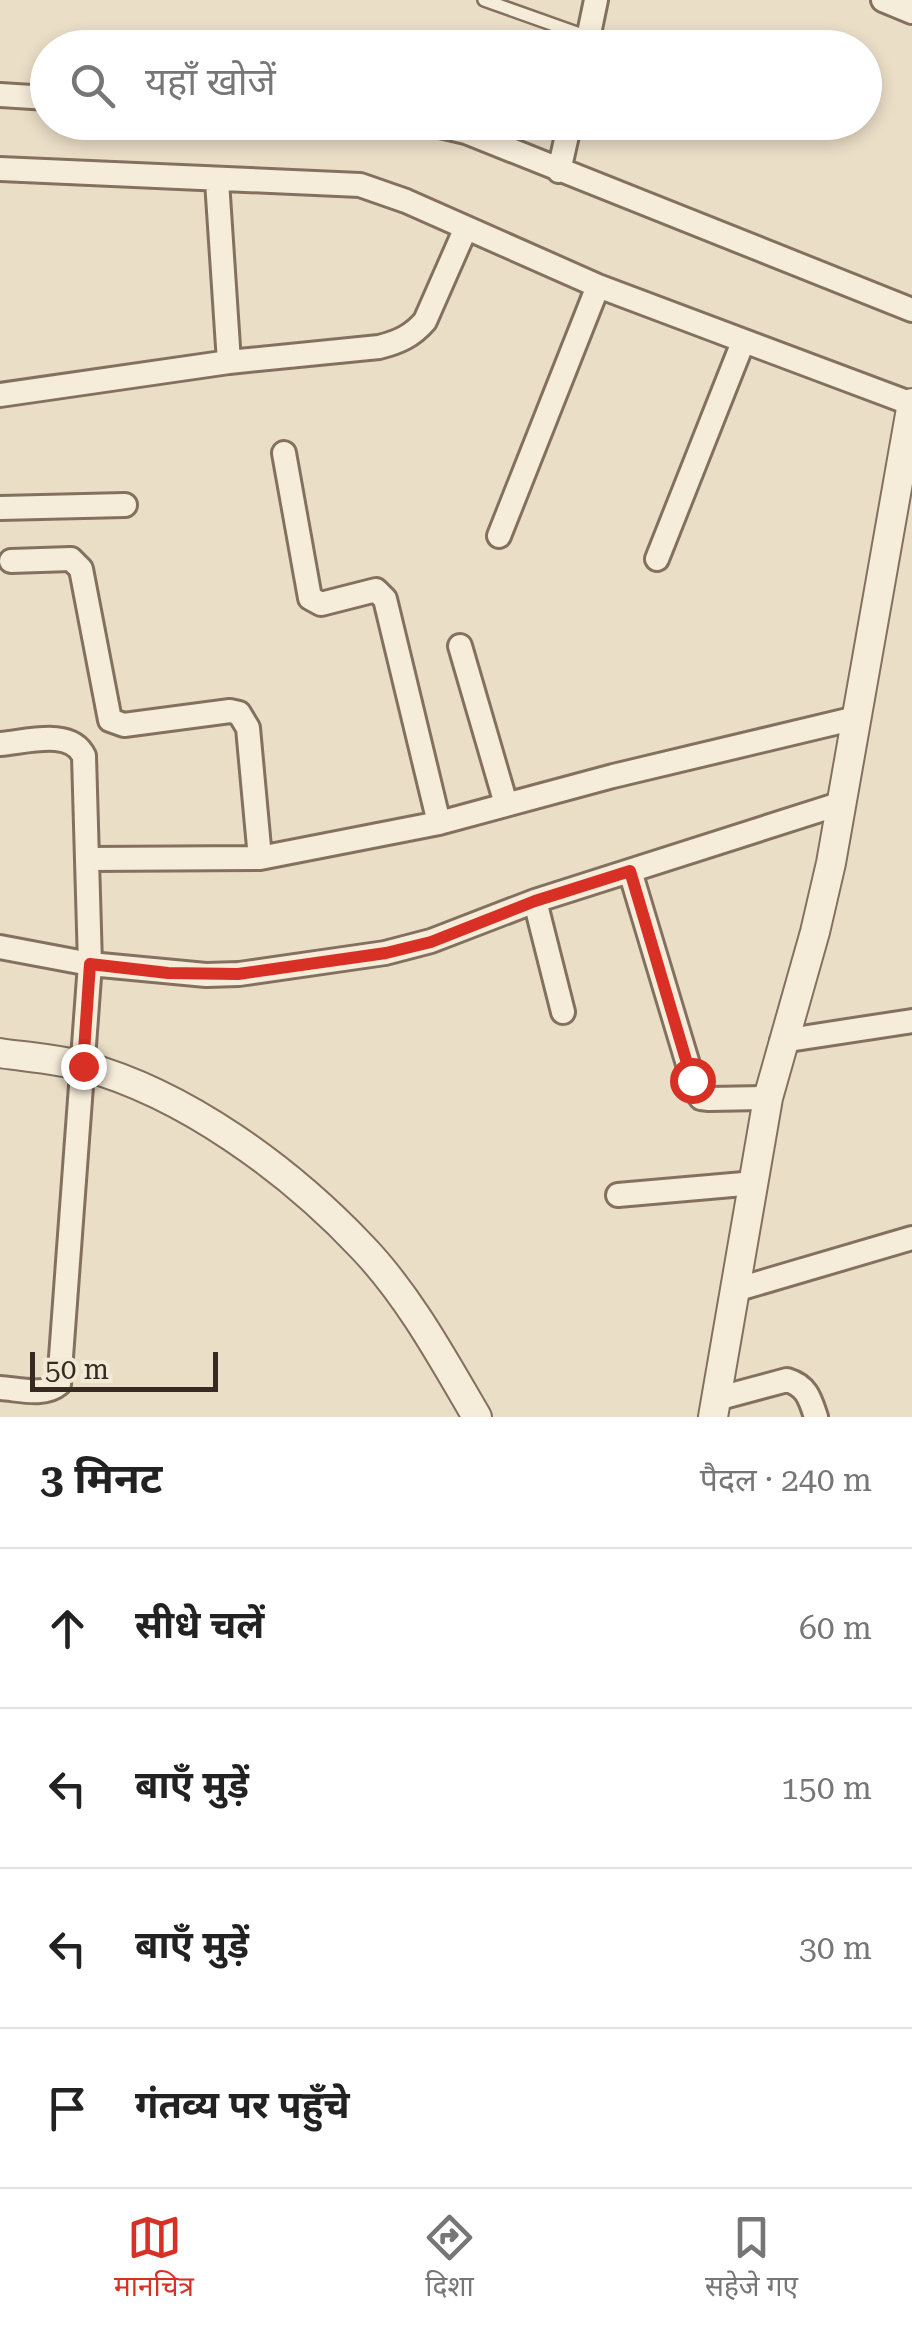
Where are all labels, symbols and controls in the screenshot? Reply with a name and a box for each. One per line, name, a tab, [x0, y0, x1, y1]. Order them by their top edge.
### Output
search box	[30, 30, 882, 140]
icon: search	[65, 58, 120, 113]
text: यहाँ खोजें	[145, 60, 276, 104]
route end	[61, 1044, 107, 1090]
route start	[670, 1058, 716, 1104]
scale bar	[30, 1347, 218, 1392]
text: 50 m	[45, 1353, 109, 1386]
text: 3 मिनट	[40, 1454, 162, 1503]
text: पैदल · 240 m	[700, 1461, 872, 1499]
icon: ahead	[40, 1601, 95, 1656]
text: सीधे चलें	[135, 1603, 264, 1647]
text: 60 m	[799, 1609, 872, 1647]
icon: left	[40, 1761, 95, 1816]
text: बाएँ मुड़ें	[135, 1763, 249, 1807]
text: 150 m	[781, 1769, 872, 1807]
icon: left	[40, 1921, 95, 1976]
text: बाएँ मुड़ें	[135, 1923, 249, 1967]
text: 30 m	[799, 1929, 872, 1967]
icon: arrive	[40, 2081, 95, 2136]
text: गंतव्य पर पहुँचे	[135, 2083, 350, 2127]
tab: मानचित्र	[114, 2210, 194, 2307]
tab: दिशा	[422, 2210, 477, 2307]
tab: सहेजे गए	[705, 2210, 798, 2307]

